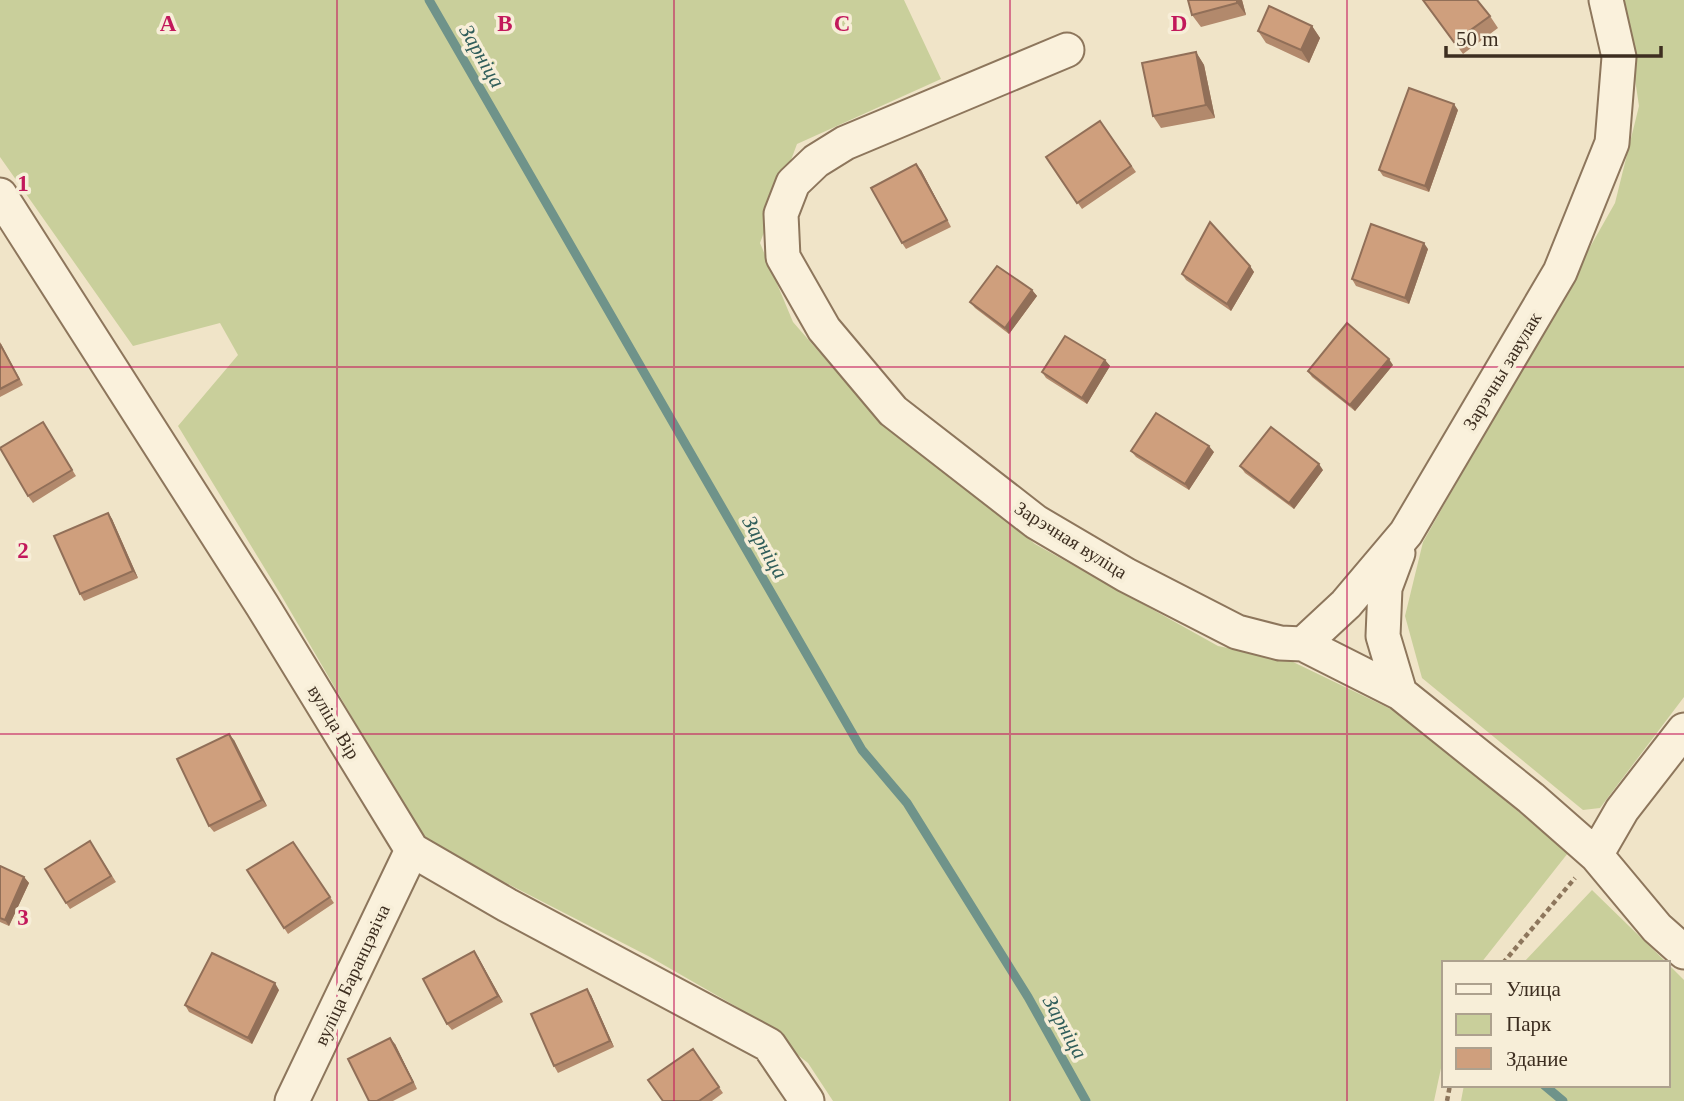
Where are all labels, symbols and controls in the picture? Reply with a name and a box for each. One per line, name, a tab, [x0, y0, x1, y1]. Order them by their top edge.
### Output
text: A	[160, 11, 177, 36]
text: B	[497, 11, 513, 36]
text: C	[834, 11, 850, 36]
text: D	[1171, 11, 1187, 36]
scale bar	[1446, 14, 1661, 58]
water label: Зарніца	[454, 20, 510, 92]
text: 50 m	[1456, 27, 1499, 51]
text: 1	[17, 171, 29, 196]
street label: Зарэчны завулак	[1459, 308, 1546, 434]
street label: Зарэчная вуліца	[1011, 497, 1131, 583]
water label: Зарніца	[737, 511, 793, 583]
text: 2	[17, 538, 29, 563]
street label: вуліца Вір	[304, 681, 364, 763]
street label: вуліца Баранцэвіча	[310, 901, 394, 1049]
text: 3	[17, 905, 29, 930]
legend	[1442, 961, 1670, 1087]
text: Улица	[1506, 977, 1561, 1001]
water label: Зарніца	[1038, 991, 1092, 1063]
text: Парк	[1506, 1012, 1552, 1036]
text: Здание	[1506, 1047, 1568, 1071]

